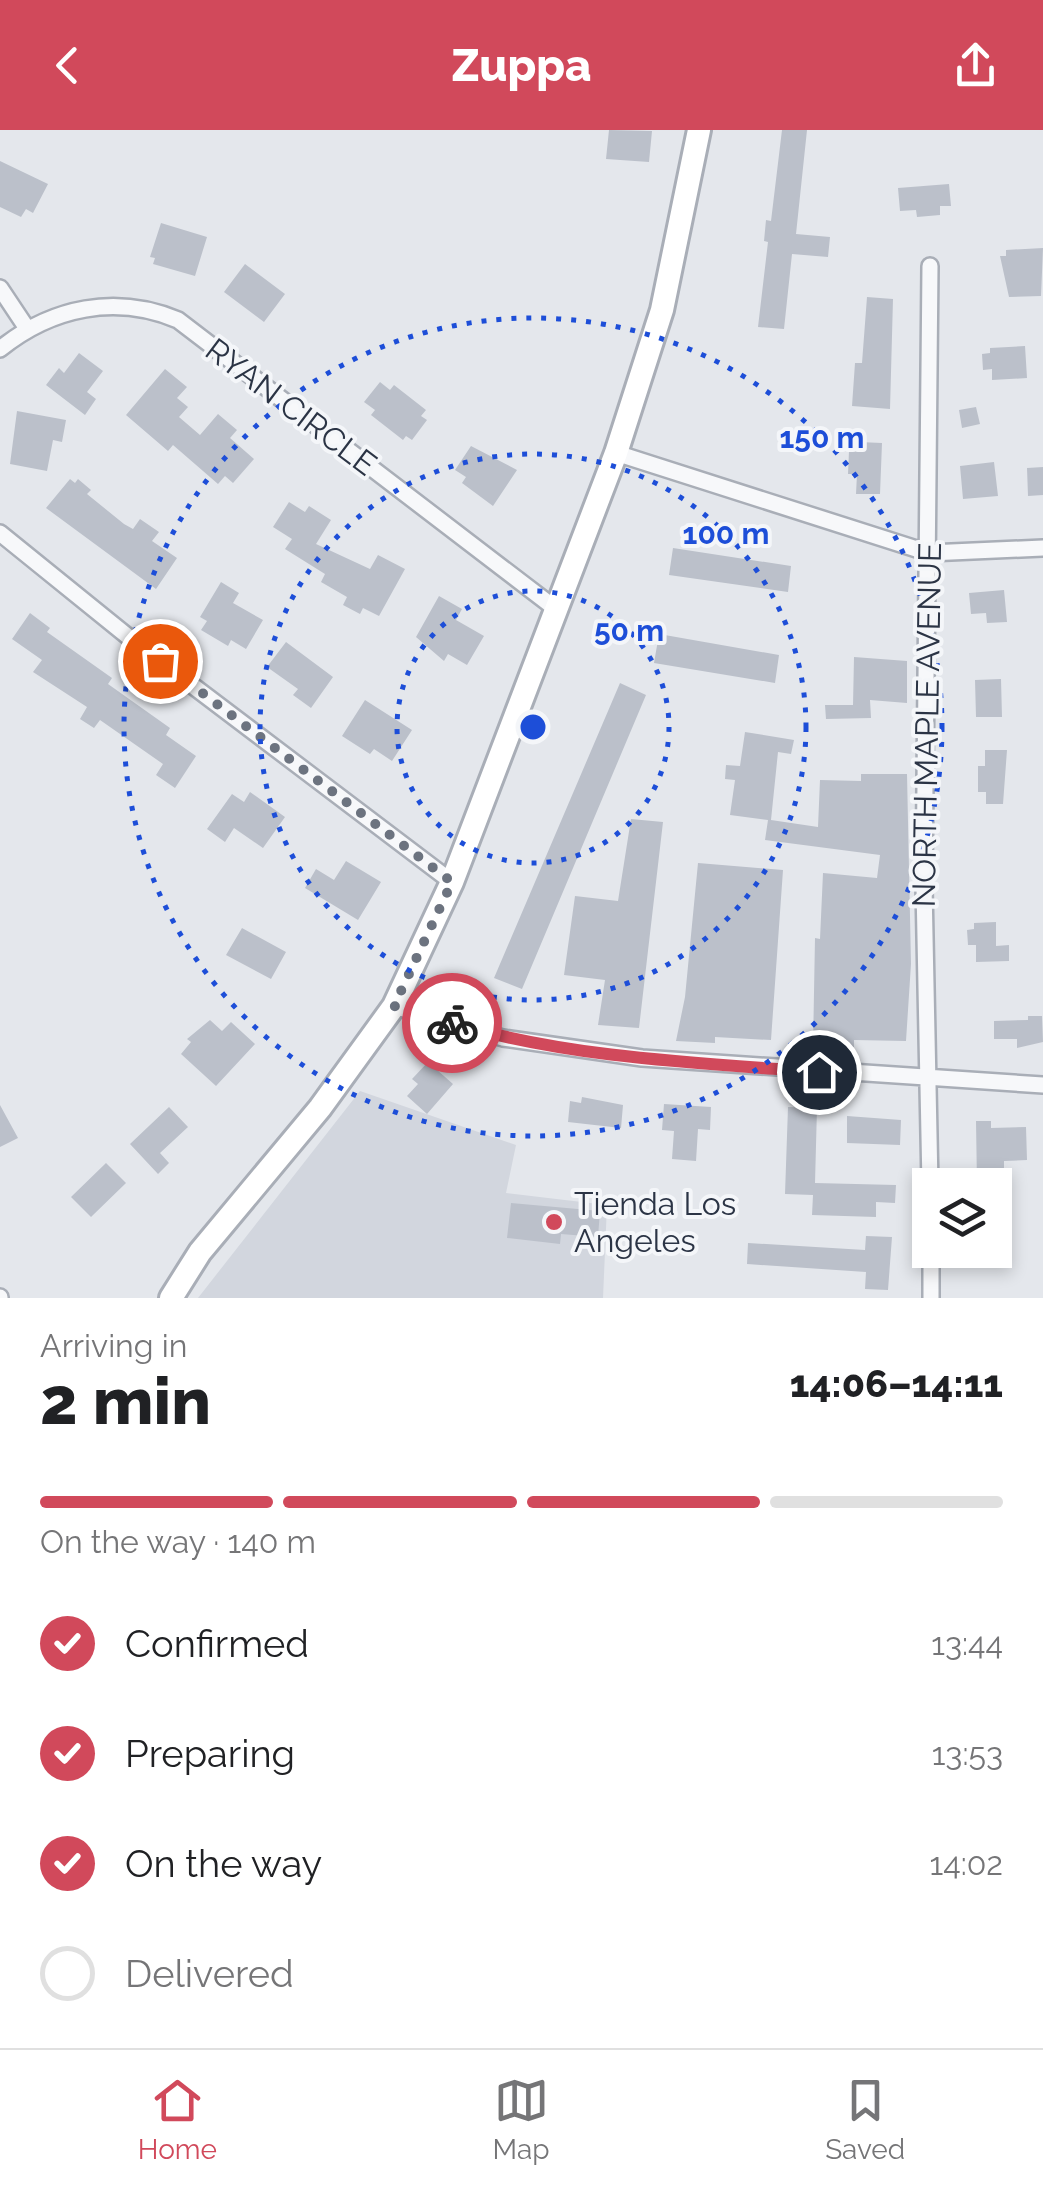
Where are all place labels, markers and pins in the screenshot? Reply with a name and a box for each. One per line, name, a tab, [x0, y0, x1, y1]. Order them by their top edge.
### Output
pin	[118, 619, 203, 704]
centre of rings	[515, 709, 551, 745]
pin	[777, 1030, 862, 1115]
place label: Tienda Los Angeles	[574, 1185, 736, 1259]
marker: Tienda Los Angeles	[543, 1211, 565, 1233]

